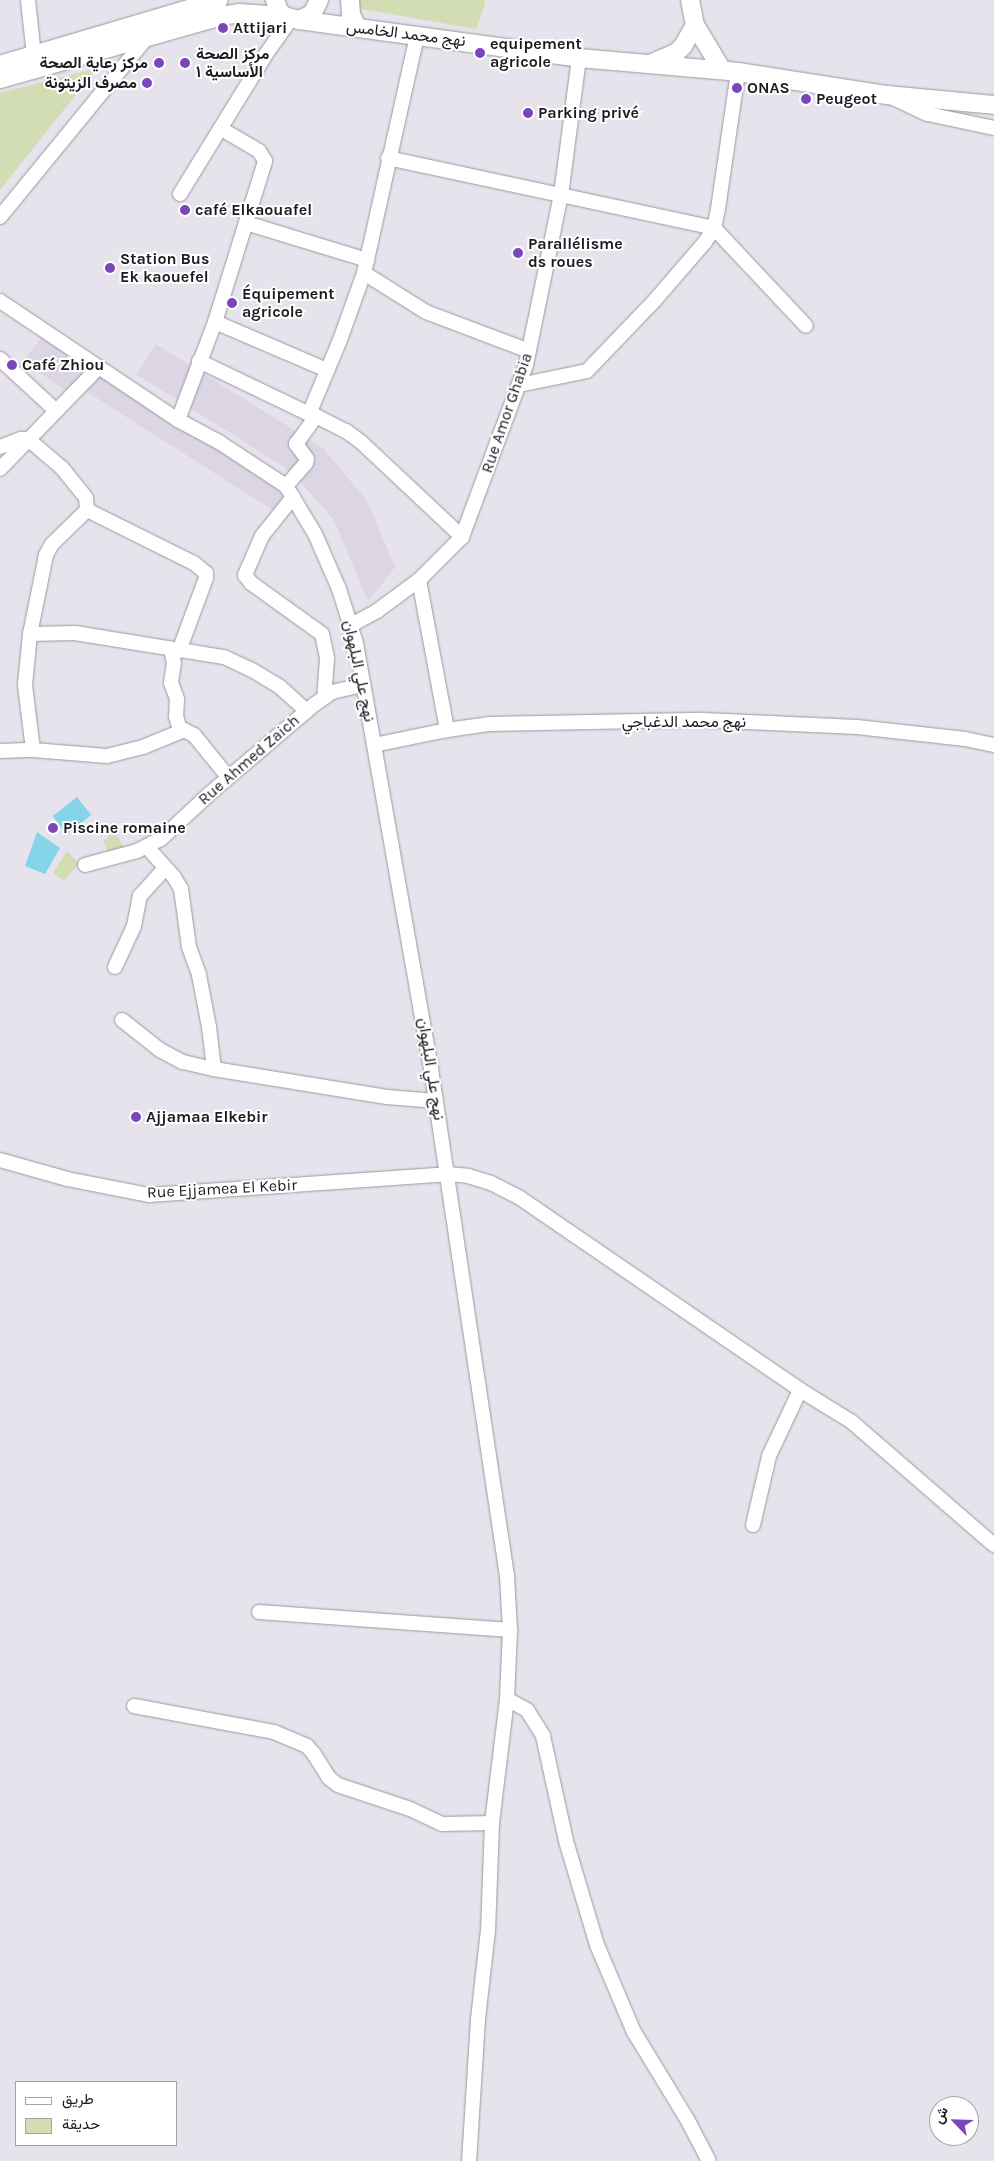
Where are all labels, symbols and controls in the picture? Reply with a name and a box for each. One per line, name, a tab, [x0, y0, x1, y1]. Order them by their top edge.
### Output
street label: نهج محمد الخامس	[345, 17, 467, 51]
place label: Attijari	[233, 18, 287, 38]
marker: Attijari	[217, 22, 229, 34]
place label: equipement agricole	[490, 34, 582, 72]
place label: مركز الصحة الأساسية ١	[196, 44, 269, 82]
marker: equipement agricole	[474, 47, 486, 59]
place label: مركز رعاية الصحة	[40, 53, 148, 73]
marker: مركز رعاية الصحة	[152, 56, 166, 70]
marker: مركز الصحة الأساسية ١	[178, 56, 192, 70]
place label: مصرف الزيتونة	[44, 73, 137, 93]
marker: مصرف الزيتونة	[141, 77, 153, 89]
place label: ONAS	[747, 78, 790, 98]
marker: ONAS	[731, 82, 743, 94]
place label: Peugeot	[816, 89, 877, 109]
marker: Peugeot	[800, 93, 812, 105]
place label: Parking privé	[538, 103, 639, 123]
marker: Parking privé	[522, 107, 534, 119]
place label: café Elkaouafel	[195, 200, 312, 220]
marker: café Elkaouafel	[179, 204, 191, 216]
place label: Parallélisme ds roues	[528, 234, 623, 272]
marker: Parallélisme ds roues	[512, 247, 524, 259]
place label: Station Bus Ek kaouefel	[120, 249, 209, 287]
marker: Station Bus Ek kaouefel	[104, 262, 116, 274]
place label: Équipement agricole	[242, 284, 335, 322]
marker: Équipement agricole	[226, 297, 238, 309]
street label: Rue Amor Ghabia	[477, 350, 537, 476]
place label: Café Zhiou	[22, 355, 104, 375]
marker: Café Zhiou	[6, 359, 18, 371]
street label: نهج علي البلهوان	[339, 618, 379, 724]
street label: Rue Ahmed Zaich	[194, 711, 304, 809]
street label: نهج محمد الدغباجي	[622, 712, 746, 732]
place label: Piscine romaine	[63, 818, 186, 838]
marker: Piscine romaine	[47, 822, 59, 834]
street label: نهج علي البلهوان	[413, 1016, 449, 1122]
place label: Ajjamaa Elkebir	[146, 1107, 268, 1127]
marker: Ajjamaa Elkebir	[130, 1111, 142, 1123]
street label: Rue Ejjamea El Kebir	[146, 1175, 298, 1203]
legend	[15, 2081, 178, 2146]
text: طريق	[62, 2090, 94, 2108]
north arrow	[929, 2096, 979, 2146]
text: ش	[930, 2104, 952, 2126]
text: حديقة	[62, 2115, 100, 2133]

